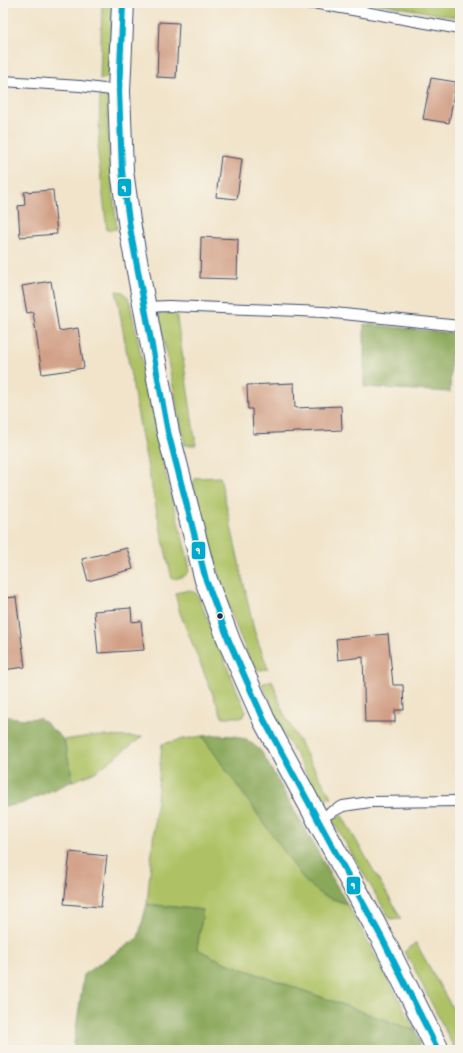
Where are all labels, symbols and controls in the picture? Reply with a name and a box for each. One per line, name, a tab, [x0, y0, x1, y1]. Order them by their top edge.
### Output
line badge: 9	[117, 178, 132, 197]
text: 9	[121, 182, 127, 198]
line badge: 9	[191, 541, 206, 560]
text: 9	[195, 544, 201, 560]
unlabelled marker	[215, 611, 225, 621]
line badge: 9	[346, 876, 361, 895]
text: 9	[350, 879, 356, 895]

